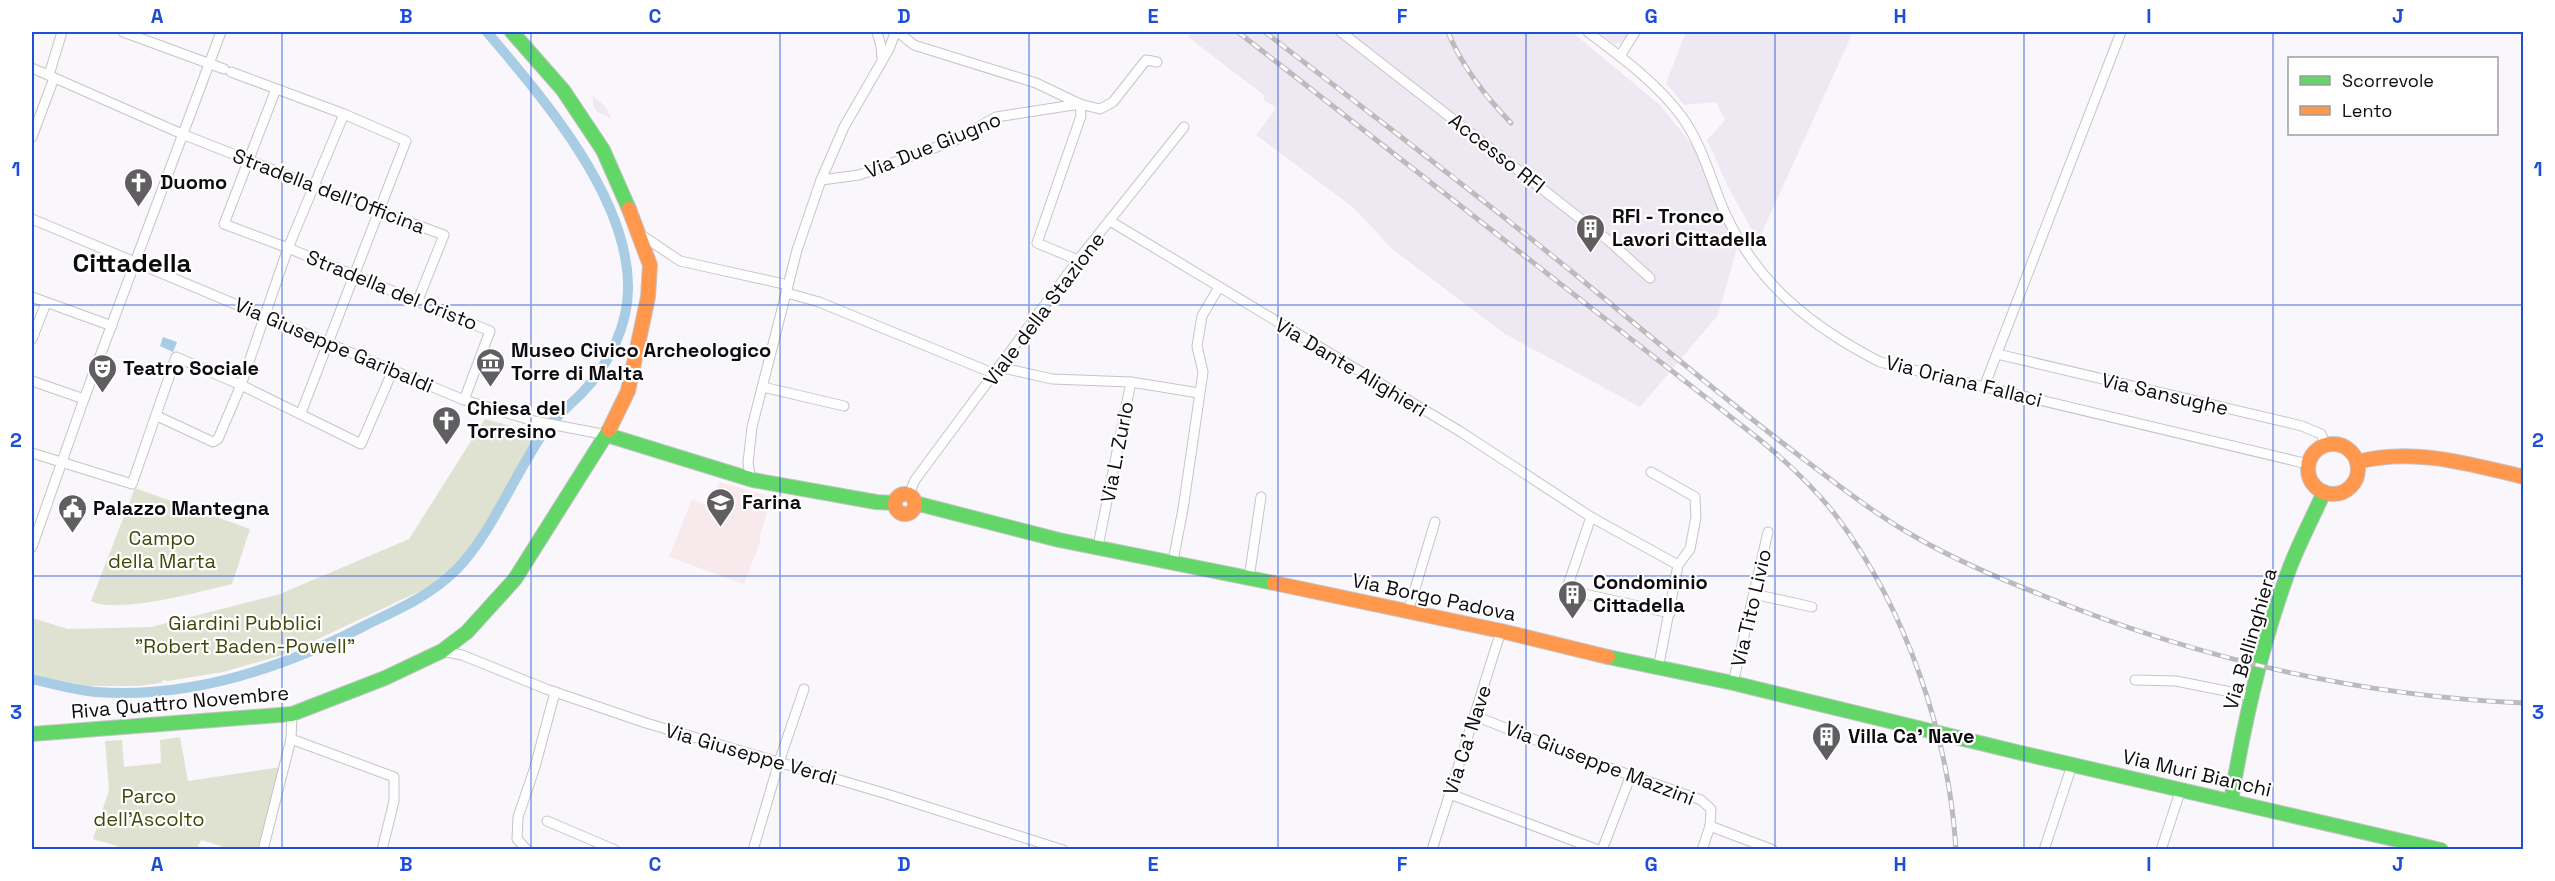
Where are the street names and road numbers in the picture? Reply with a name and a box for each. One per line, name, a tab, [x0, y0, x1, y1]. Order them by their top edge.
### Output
street label: Via Due Giugno	[861, 106, 1005, 184]
street label: Accesso RFI	[1444, 107, 1550, 199]
street label: Stradella dell'Officina	[229, 142, 429, 240]
street label: Viale della Stazione	[977, 227, 1111, 391]
street label: Stradella del Cristo	[302, 244, 482, 336]
street label: Via Giuseppe Garibaldi	[231, 291, 437, 399]
street label: Via Dante Alighieri	[1270, 311, 1432, 423]
street label: Via Oriana Fallaci	[1883, 349, 2045, 413]
street label: Via Sansughe	[2099, 367, 2231, 421]
street label: Via L. Zurlo	[1094, 399, 1140, 505]
street label: Via Tito Livio	[1725, 547, 1777, 669]
street label: Via Bellinghiera	[2217, 565, 2283, 713]
street label: Via Borgo Padova	[1350, 567, 1518, 627]
street label: Riva Quattro Novembre	[70, 680, 290, 724]
street label: Via Ca' Nave	[1437, 682, 1497, 798]
street label: Via Giuseppe Mazzini	[1501, 715, 1699, 811]
street label: Via Giuseppe Verdi	[662, 717, 840, 791]
street label: Via Muri Bianchi	[2120, 743, 2274, 803]

